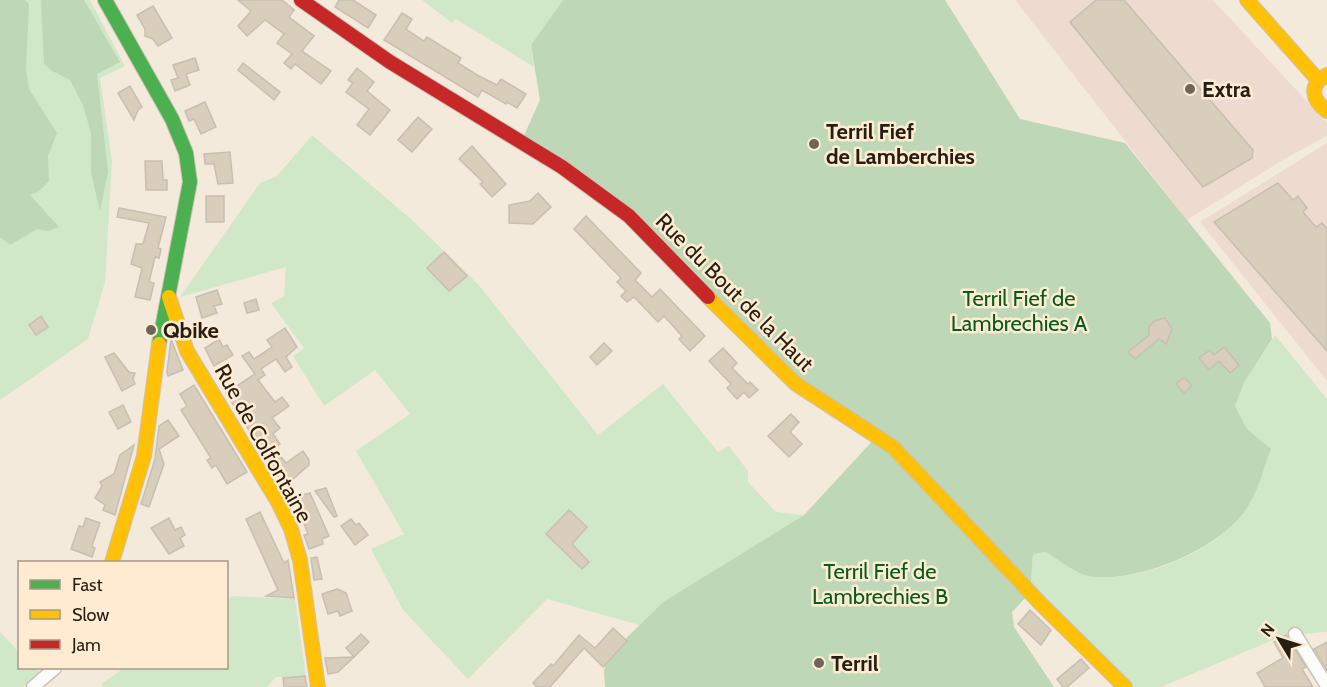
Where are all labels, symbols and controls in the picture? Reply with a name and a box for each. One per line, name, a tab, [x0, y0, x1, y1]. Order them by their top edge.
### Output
place label: Extra	[1202, 76, 1251, 103]
marker: Extra	[1183, 82, 1197, 96]
place label: Terril Fief de Lamberchies	[826, 118, 975, 170]
marker: Terril Fief de Lamberchies	[807, 137, 821, 151]
street label: Rue du Bout de la Haut	[650, 208, 820, 377]
park label: Terril Fief de Lambrechies A	[951, 285, 1088, 337]
place label: Qbike	[163, 317, 219, 344]
marker: Qbike	[144, 323, 158, 337]
street label: Rue de Colfontaine	[209, 359, 318, 527]
park label: Terril Fief de Lambrechies B	[812, 558, 948, 610]
legend	[18, 561, 228, 669]
text: Fast	[72, 574, 103, 596]
text: Slow	[72, 604, 109, 626]
north arrow	[1249, 609, 1309, 669]
text: N	[1257, 620, 1279, 640]
text: Jam	[71, 634, 101, 656]
place label: Terril	[831, 650, 879, 677]
marker: Terril	[812, 656, 826, 670]

